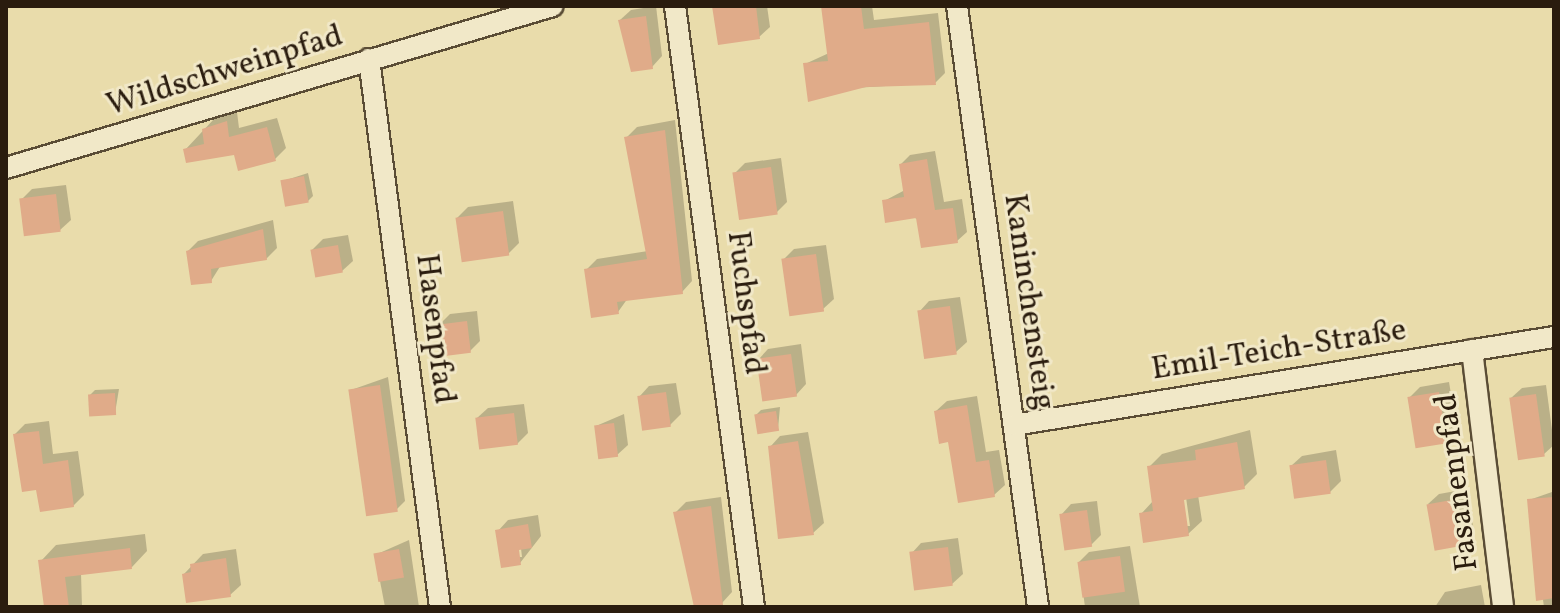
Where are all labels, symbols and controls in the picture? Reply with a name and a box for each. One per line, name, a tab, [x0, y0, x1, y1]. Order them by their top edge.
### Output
street label: Wildschweinpfad	[102, 18, 348, 126]
street label: Kaninchensteig	[994, 191, 1062, 413]
street label: Fuchspfad	[717, 229, 773, 377]
street label: Hasenpfad	[406, 252, 462, 406]
street label: Emil-Teich-Straße	[1149, 312, 1409, 390]
street label: Fasanenpfad	[1428, 391, 1488, 573]

